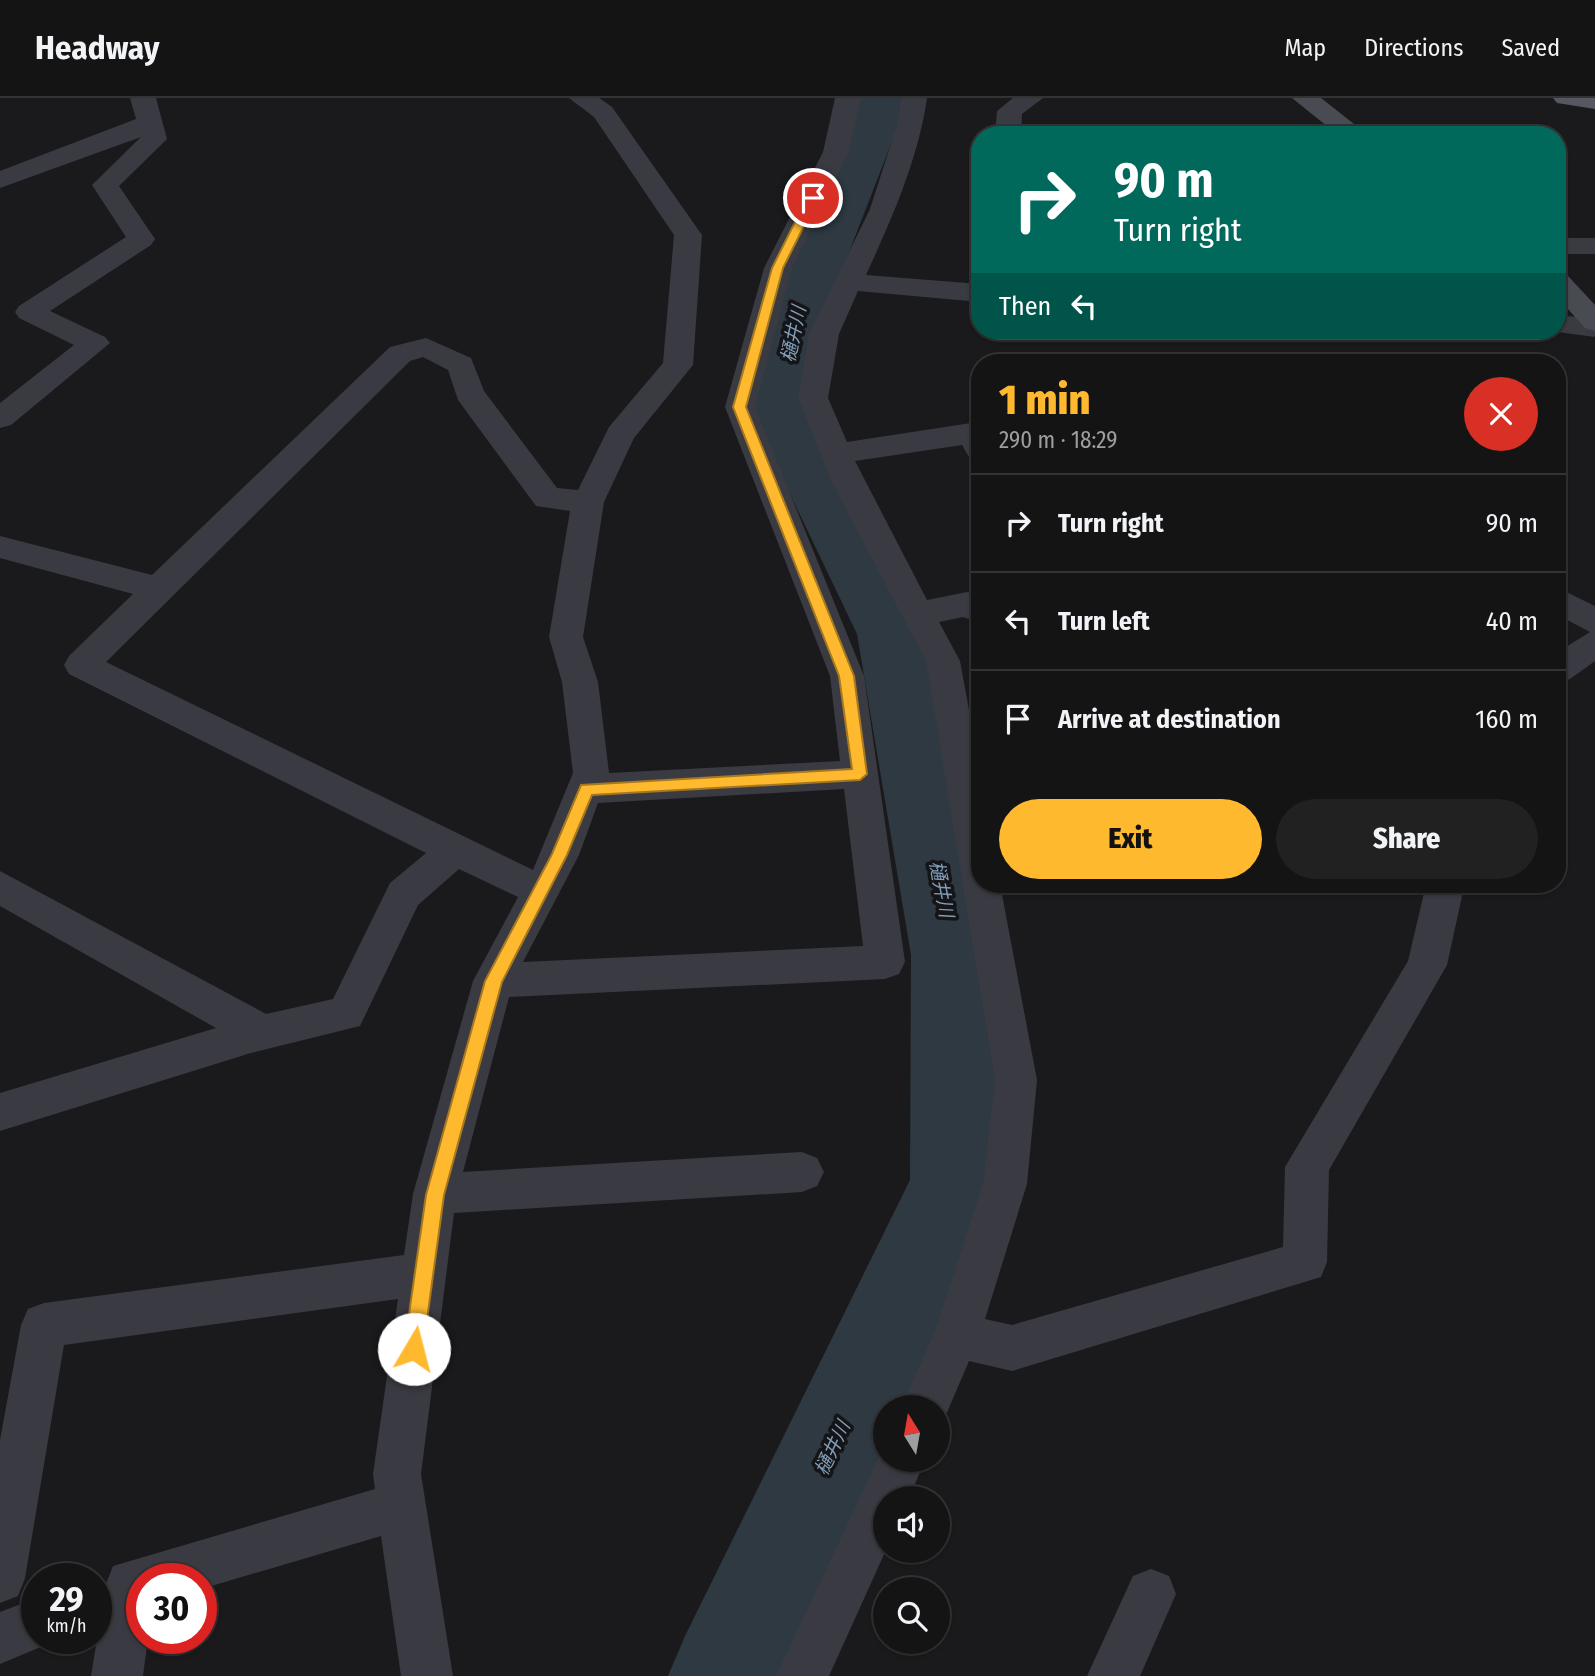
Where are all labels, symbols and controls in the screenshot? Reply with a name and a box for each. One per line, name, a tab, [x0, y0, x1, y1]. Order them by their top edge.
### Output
text: Headway	[35, 28, 159, 68]
text: Map	[1285, 34, 1326, 62]
text: Directions	[1364, 34, 1463, 62]
text: Saved	[1501, 34, 1560, 62]
text: 90 m	[1114, 151, 1214, 210]
icon: right	[999, 154, 1090, 245]
pin	[783, 168, 843, 228]
icon: arrive	[794, 179, 832, 217]
text: Turn right	[1114, 211, 1241, 249]
icon: left	[1065, 287, 1103, 325]
text: Then	[999, 291, 1051, 322]
water label: 樋井川	[776, 302, 811, 364]
text: 1 min	[999, 375, 1090, 425]
button: close	[1464, 377, 1538, 451]
text: 290 m · 18:29	[999, 426, 1117, 454]
icon: right	[999, 504, 1037, 542]
text: Turn right	[1058, 508, 1164, 539]
text: 90 m	[1486, 508, 1538, 539]
icon: left	[999, 602, 1037, 640]
text: Turn left	[1058, 606, 1150, 637]
text: 40 m	[1486, 606, 1538, 637]
icon: arrive	[999, 700, 1037, 738]
text: Arrive at destination	[1058, 704, 1281, 735]
text: 160 m	[1475, 704, 1538, 735]
button: Exit	[999, 799, 1262, 879]
button: Share	[1276, 799, 1538, 879]
water label: 樋井川	[925, 859, 959, 921]
position arrow	[377, 1312, 451, 1386]
north arrow	[873, 1395, 950, 1472]
map controls	[873, 1395, 950, 1654]
water label: 樋井川	[810, 1416, 856, 1479]
button: sound	[873, 1486, 950, 1563]
speed limit sign: 30	[126, 1563, 217, 1654]
button: search	[873, 1577, 950, 1654]
text: 29	[49, 1578, 84, 1620]
text: km/h	[46, 1615, 87, 1637]

